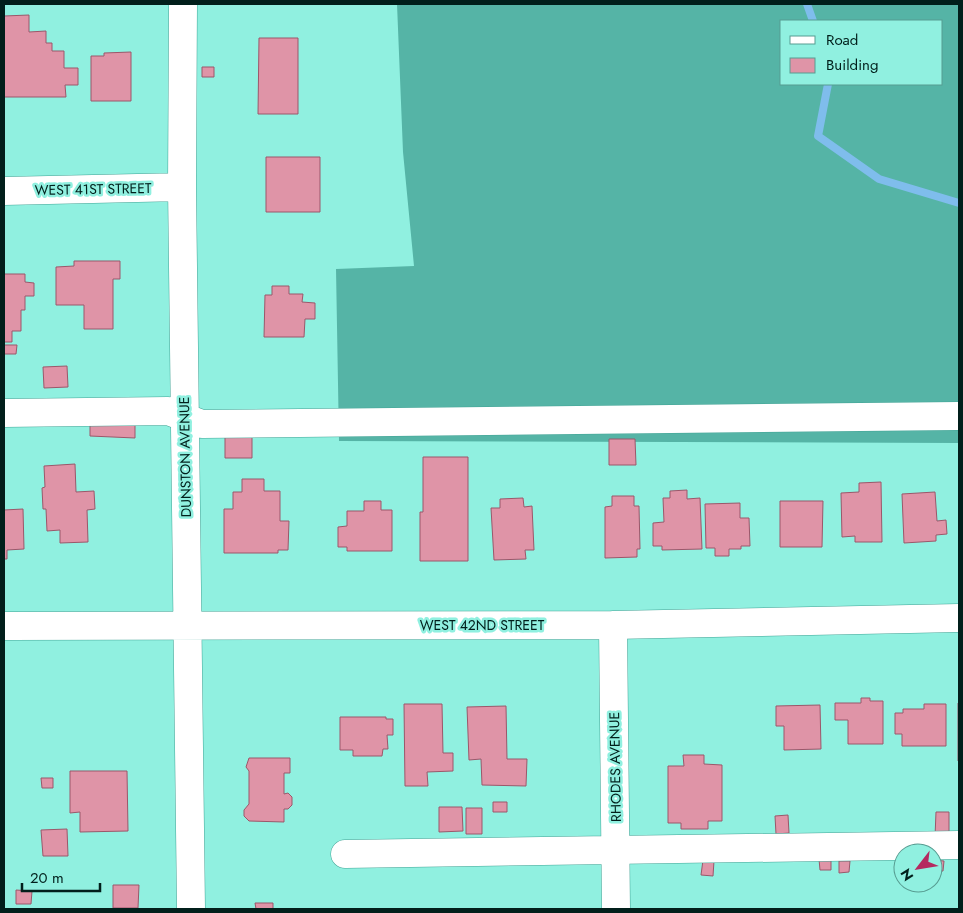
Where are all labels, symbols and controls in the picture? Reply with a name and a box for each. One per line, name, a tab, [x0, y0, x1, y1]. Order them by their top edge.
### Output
legend	[780, 20, 943, 85]
text: Road	[826, 29, 858, 51]
text: Building	[826, 54, 878, 76]
street label: WEST 41ST STREET	[34, 178, 152, 200]
street label: DUNSTON AVENUE	[174, 396, 196, 518]
street label: WEST 42ND STREET	[420, 615, 545, 635]
street label: RHODES AVENUE	[604, 712, 626, 822]
north arrow	[893, 843, 943, 893]
scale bar	[22, 860, 100, 892]
text: N	[895, 865, 918, 885]
text: 20 m	[30, 867, 64, 889]

